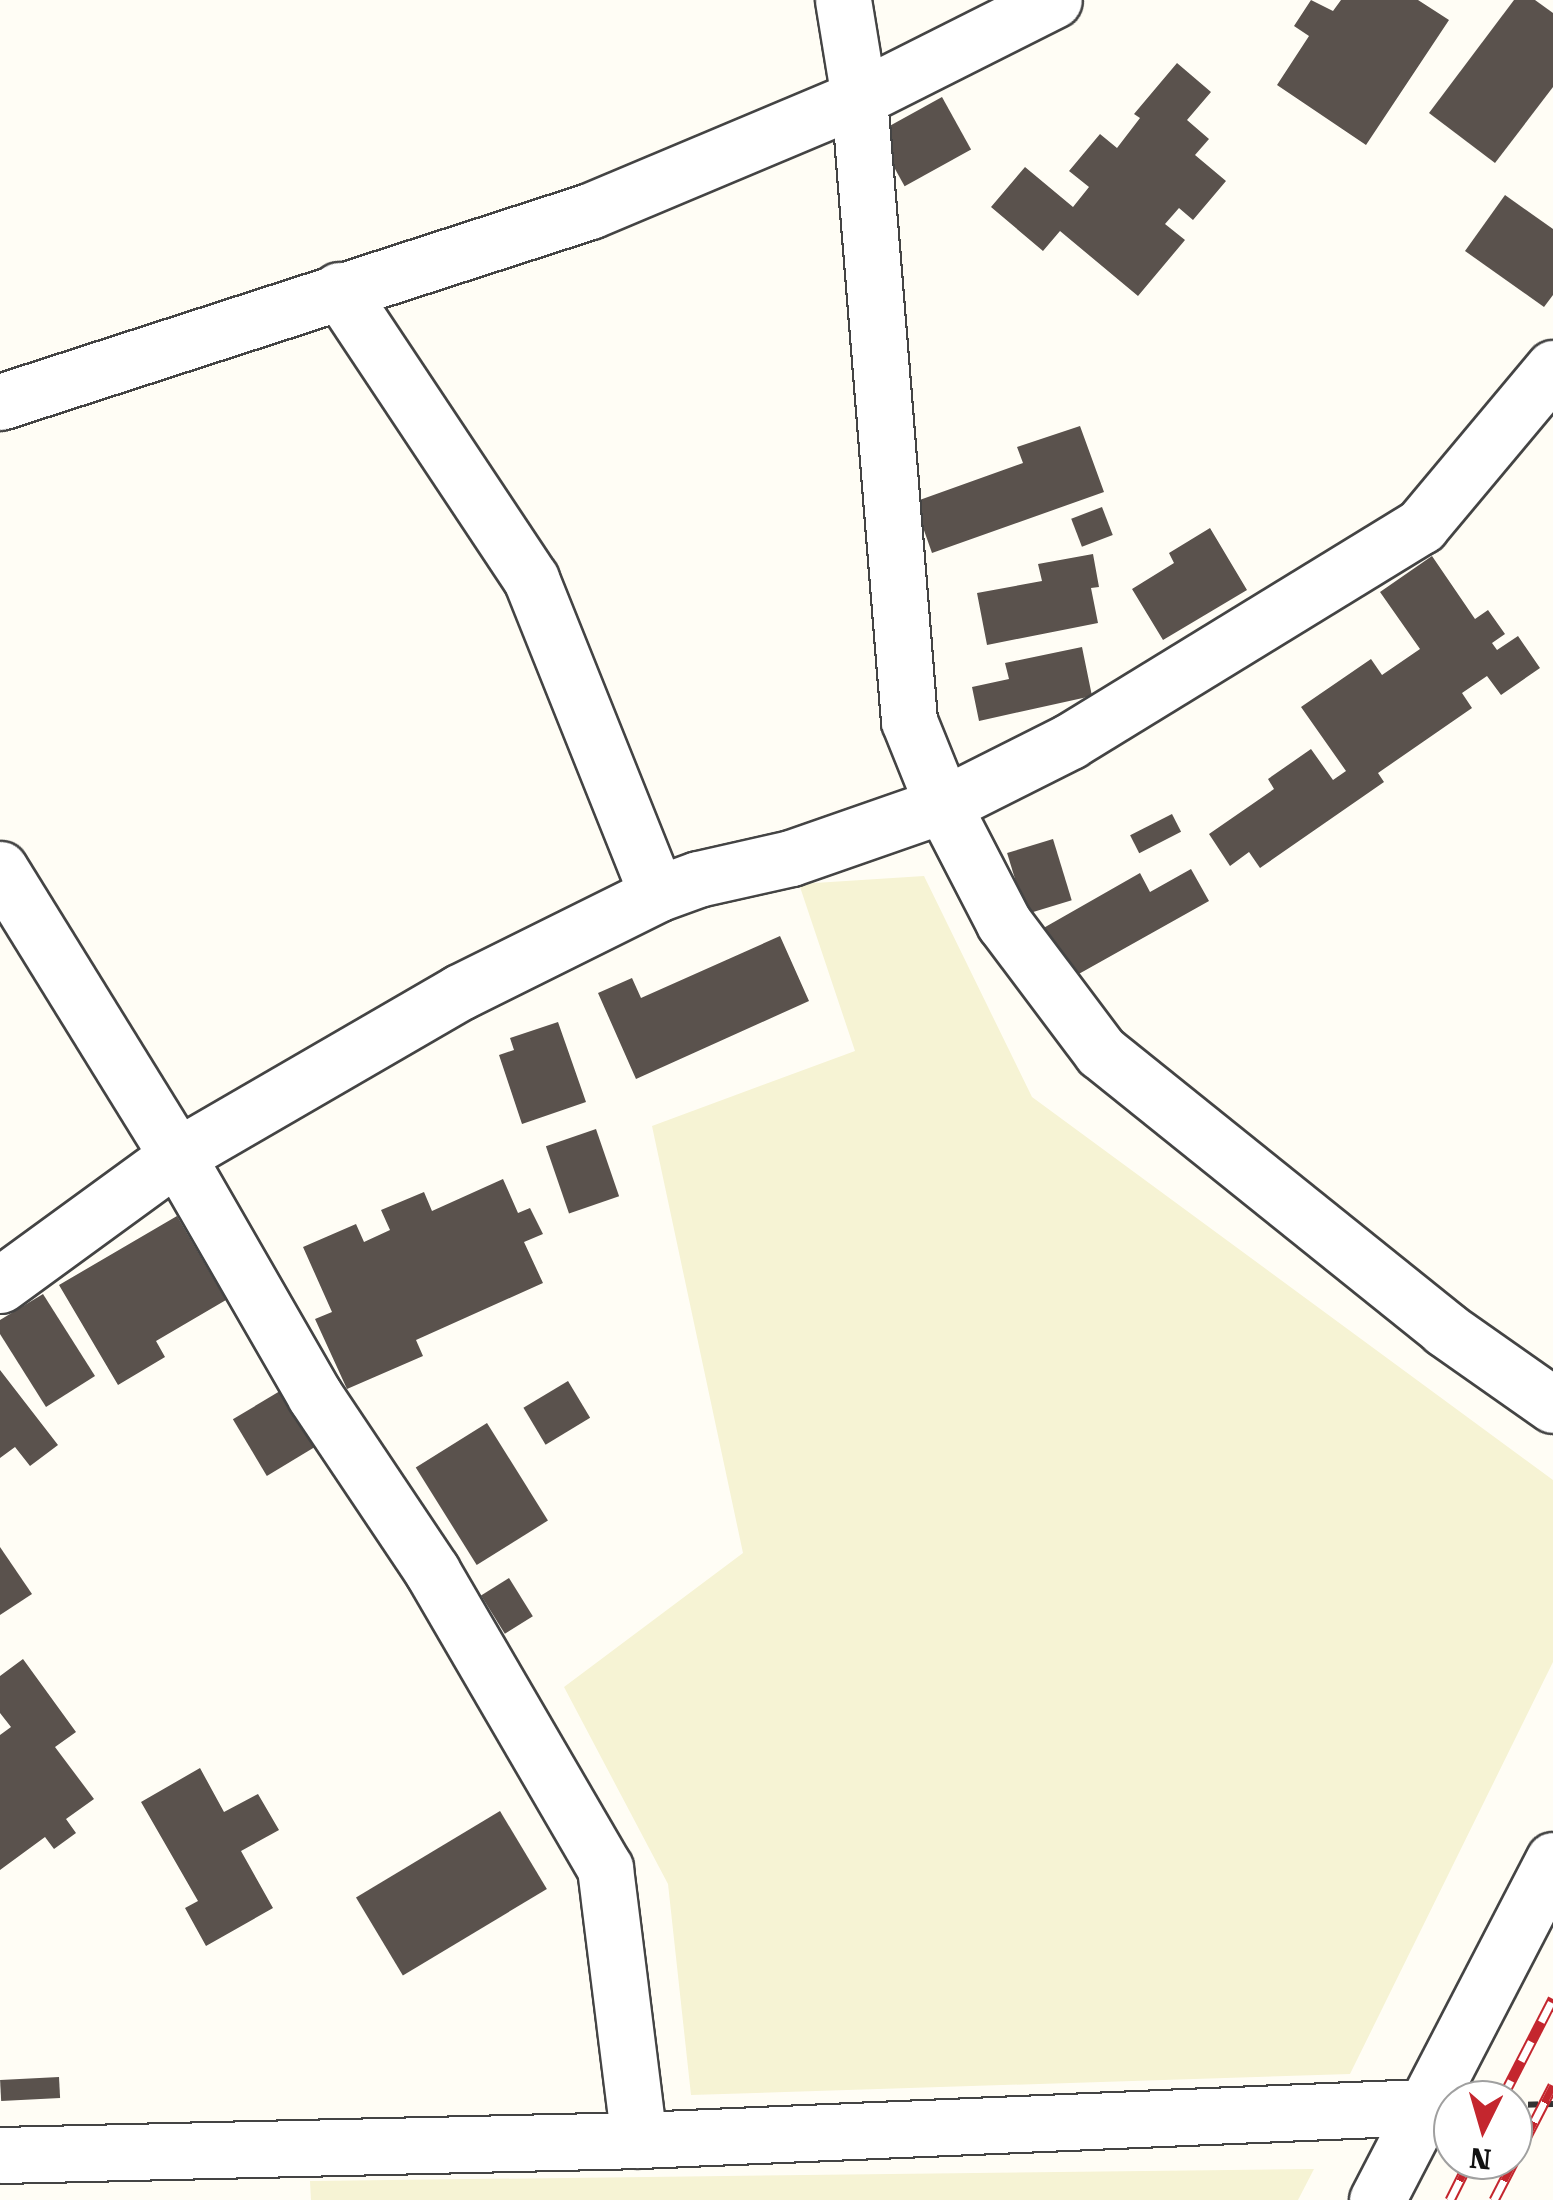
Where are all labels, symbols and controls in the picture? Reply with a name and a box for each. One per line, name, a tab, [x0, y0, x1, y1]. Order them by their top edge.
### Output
north arrow	[1433, 2080, 1533, 2180]
text: N	[1468, 2141, 1493, 2176]

